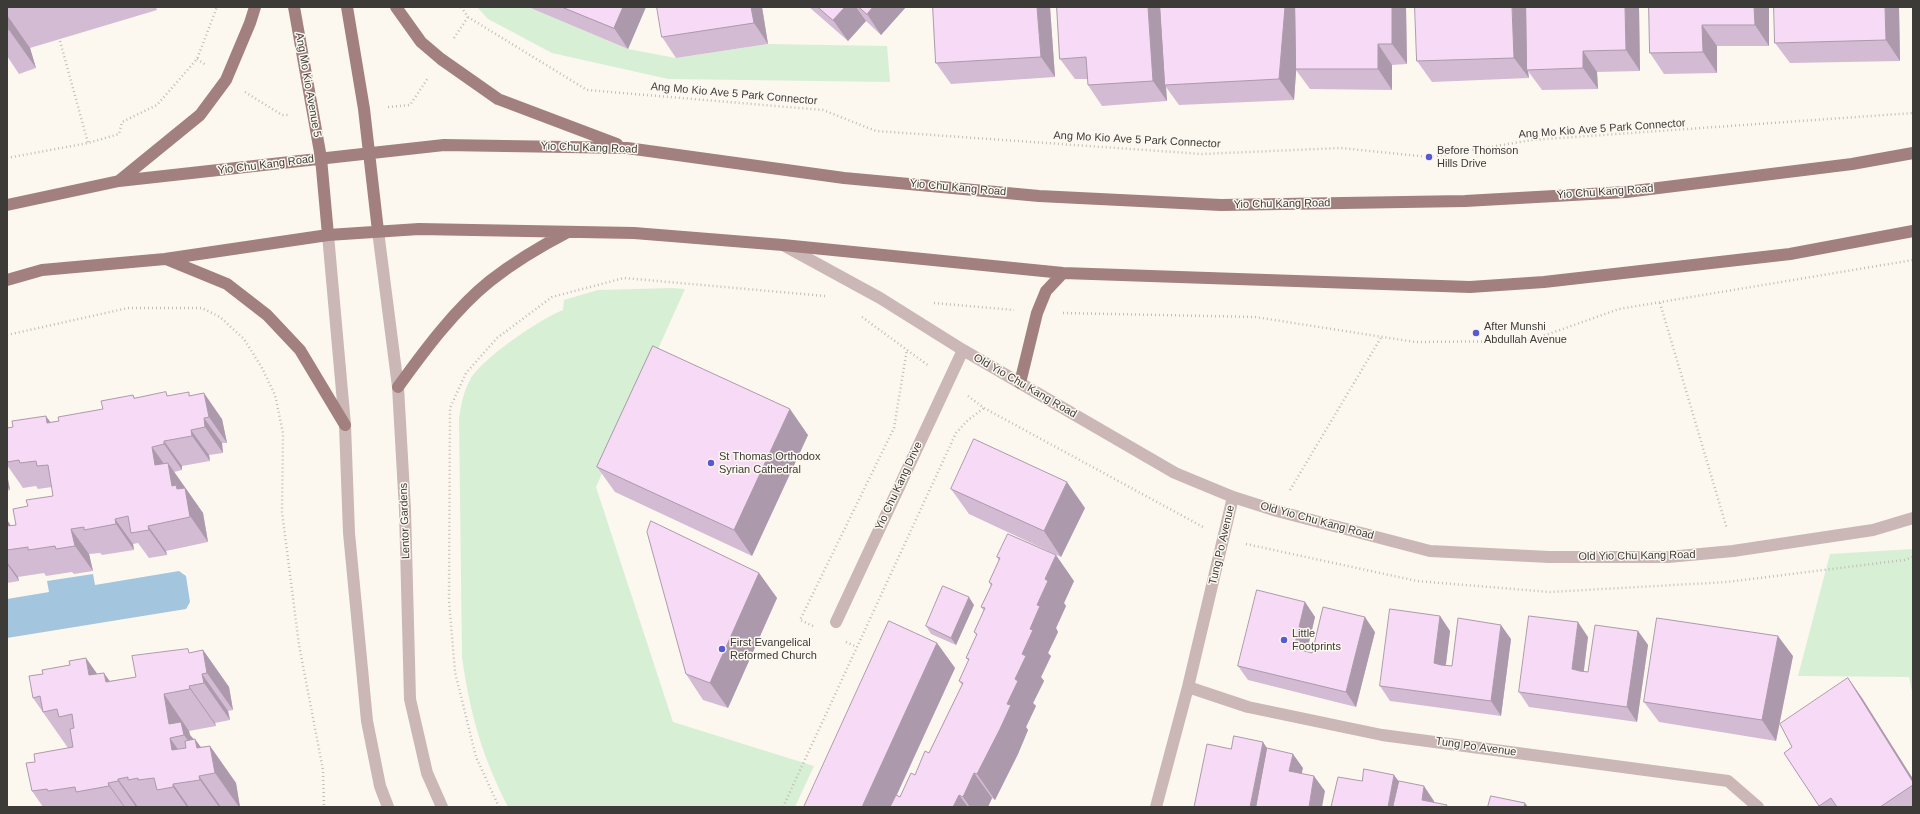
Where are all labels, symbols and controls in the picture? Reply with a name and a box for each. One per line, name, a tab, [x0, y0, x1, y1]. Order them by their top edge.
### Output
street label: Ang Mo Kio Avenue 5	[292, 32, 324, 138]
street label: Ang Mo Kio Ave 5 Park Connector	[650, 80, 818, 108]
street label: Ang Mo Kio Ave 5 Park Connector	[1518, 117, 1686, 141]
street label: Ang Mo Kio Ave 5 Park Connector	[1053, 129, 1221, 151]
street label: Yio Chu Kang Road	[540, 140, 638, 156]
place label: Before Thomson Hills Drive	[1437, 144, 1518, 170]
marker: Before Thomson Hills Drive	[1424, 152, 1434, 162]
street label: Yio Chu Kang Road	[217, 153, 315, 177]
street label: Yio Chu Kang Road	[909, 177, 1007, 199]
street label: Yio Chu Kang Road	[1556, 182, 1654, 202]
street label: Yio Chu Kang Road	[1233, 197, 1331, 211]
place label: After Munshi Abdullah Avenue	[1484, 320, 1567, 346]
marker: After Munshi Abdullah Avenue	[1471, 328, 1481, 338]
street label: Old Yio Chu Kang Road	[971, 351, 1079, 421]
street label: Yio Chu Kang Drive	[873, 440, 925, 532]
place label: St Thomas Orthodox Syrian Cathedral	[719, 450, 820, 476]
marker: St Thomas Orthodox Syrian Cathedral	[706, 458, 716, 468]
street label: Lentor Gardens	[397, 483, 413, 559]
street label: Old Yio Chu Kang Road	[1259, 499, 1375, 543]
street label: Tung Po Avenue	[1206, 504, 1238, 586]
street label: Old Yio Chu Kang Road	[1578, 548, 1696, 564]
place label: Little Footprints	[1292, 627, 1341, 653]
marker: Little Footprints	[1279, 635, 1289, 645]
place label: First Evangelical Reformed Church	[730, 636, 817, 662]
marker: First Evangelical Reformed Church	[717, 644, 727, 654]
street label: Tung Po Avenue	[1435, 735, 1517, 759]

